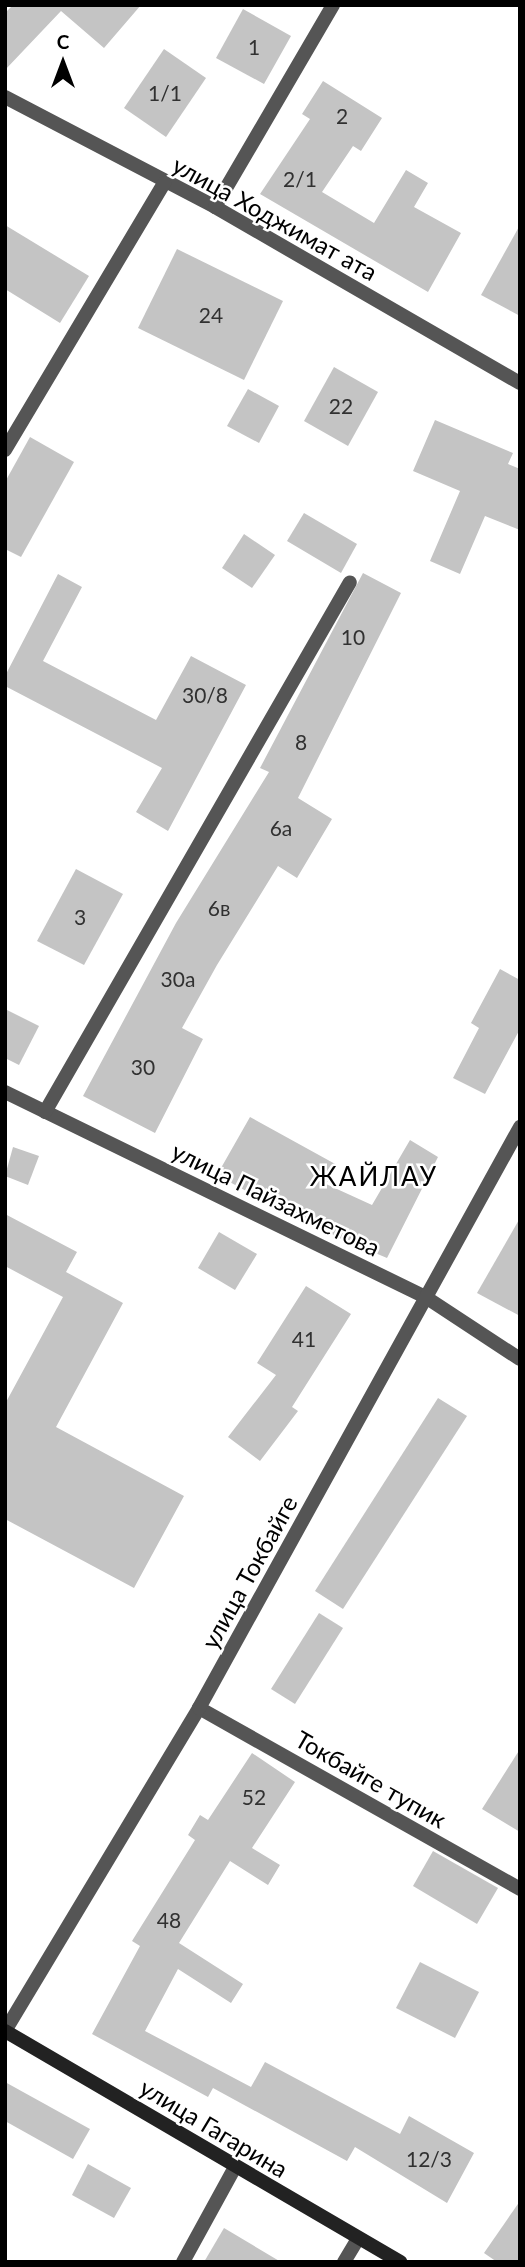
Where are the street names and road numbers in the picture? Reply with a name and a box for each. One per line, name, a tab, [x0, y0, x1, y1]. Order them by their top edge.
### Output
street label: улица Ходжимат ата	[168, 150, 382, 286]
street label: улица Пайзахметова	[167, 1136, 385, 1262]
street label: улица Токбайге	[195, 1490, 303, 1654]
street label: Токбайге тупик	[291, 1724, 451, 1834]
street label: улица Гагарина	[135, 2073, 293, 2183]

